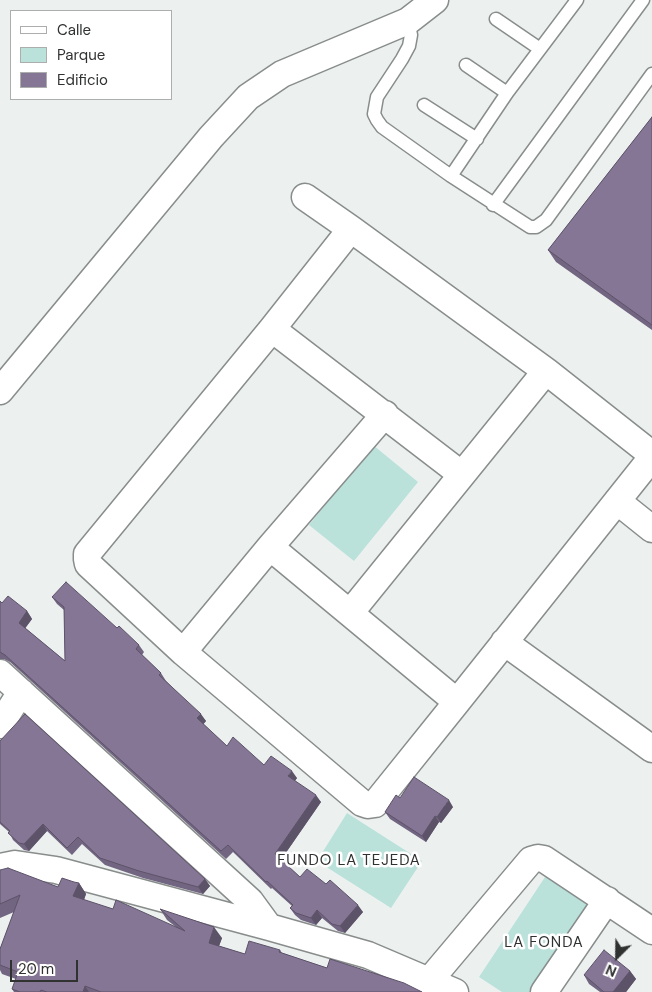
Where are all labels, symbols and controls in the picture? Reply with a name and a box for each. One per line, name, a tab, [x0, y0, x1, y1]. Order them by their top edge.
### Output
legend	[10, 10, 172, 100]
text: Calle	[57, 20, 91, 40]
text: Parque	[57, 45, 105, 65]
text: Edificio	[57, 70, 108, 90]
district label: FUNDO LA TEJEDA	[275, 852, 423, 870]
north arrow	[592, 932, 642, 982]
district label: LA FONDA	[503, 934, 585, 952]
scale bar	[12, 950, 80, 982]
text: 20 m	[18, 959, 54, 979]
text: N	[603, 961, 619, 981]

